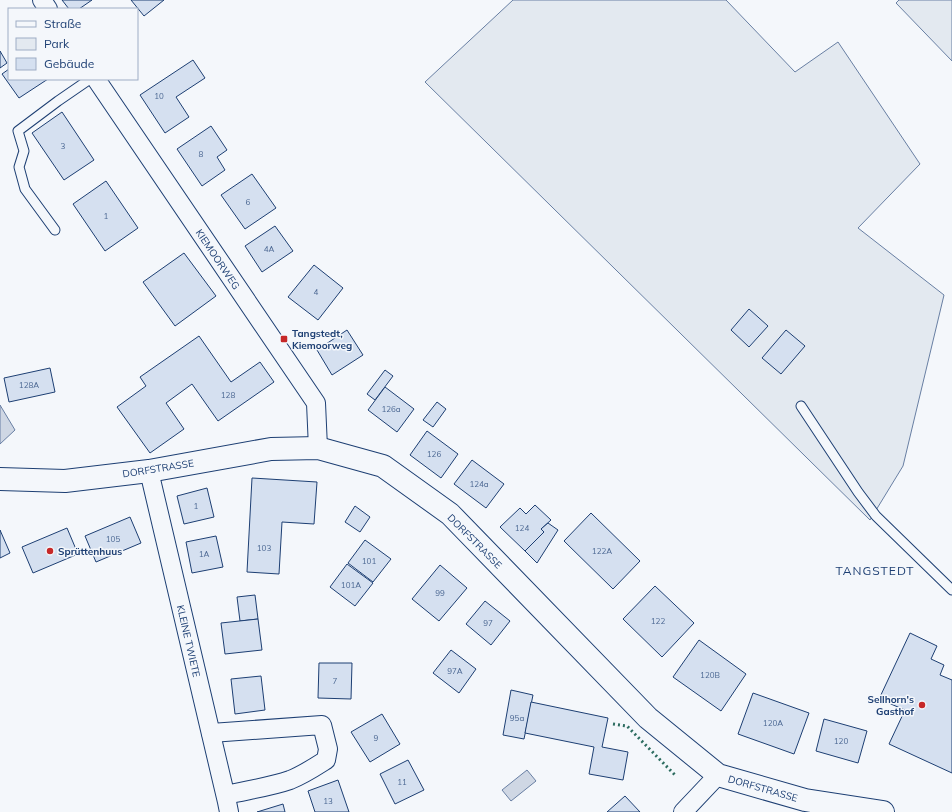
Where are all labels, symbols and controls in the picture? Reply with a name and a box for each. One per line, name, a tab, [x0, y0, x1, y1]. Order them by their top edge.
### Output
legend	[8, 8, 138, 80]
text: Straße	[44, 16, 81, 31]
text: Park	[44, 36, 70, 51]
text: Gebäude	[44, 56, 94, 71]
house number: 10	[154, 91, 164, 101]
house number: 3	[61, 141, 66, 151]
house number: 8	[199, 149, 204, 159]
house number: 6	[246, 197, 251, 207]
house number: 1	[104, 211, 109, 221]
street label: KIEMOORWEG	[193, 227, 243, 292]
house number: 4A	[264, 244, 274, 254]
house number: 4	[314, 287, 319, 297]
place label: Tangstedt, Kiemoorweg	[292, 327, 352, 352]
marker: Tangstedt, Kiemoorweg	[279, 334, 289, 344]
house number: 128A	[19, 380, 39, 390]
house number: 128	[221, 390, 235, 400]
house number: 126a	[381, 404, 401, 414]
house number: 126	[427, 449, 441, 459]
street label: DORFSTRASSE	[121, 456, 195, 481]
house number: 124a	[469, 479, 489, 489]
house number: 1	[194, 501, 199, 511]
street label: DORFSTRASSE	[445, 511, 505, 572]
house number: 124	[515, 523, 529, 533]
house number: 105	[106, 534, 120, 544]
house number: 103	[257, 543, 271, 553]
place label: Sprüttenhuus	[58, 545, 122, 558]
marker: Sprüttenhuus	[45, 546, 55, 556]
house number: 122A	[592, 546, 612, 556]
house number: 1A	[199, 549, 209, 559]
house number: 101	[362, 556, 376, 566]
district label: TANGSTEDT	[835, 563, 915, 578]
house number: 101A	[341, 580, 361, 590]
house number: 99	[435, 588, 445, 598]
street label: KLEINE TWIETE	[174, 604, 203, 679]
house number: 122	[651, 616, 665, 626]
house number: 97	[483, 618, 493, 628]
house number: 97A	[447, 666, 463, 676]
house number: 120B	[700, 670, 720, 680]
house number: 7	[333, 676, 338, 686]
place label: Sellhorn's Gasthof	[868, 693, 914, 718]
marker: Sellhorn's Gasthof	[917, 700, 927, 710]
house number: 95a	[510, 713, 524, 723]
house number: 120A	[763, 718, 783, 728]
house number: 9	[374, 733, 379, 743]
house number: 120	[834, 736, 848, 746]
street label: DORFSTRASSE	[726, 772, 799, 805]
house number: 11	[397, 777, 407, 787]
house number: 13	[323, 796, 333, 806]

